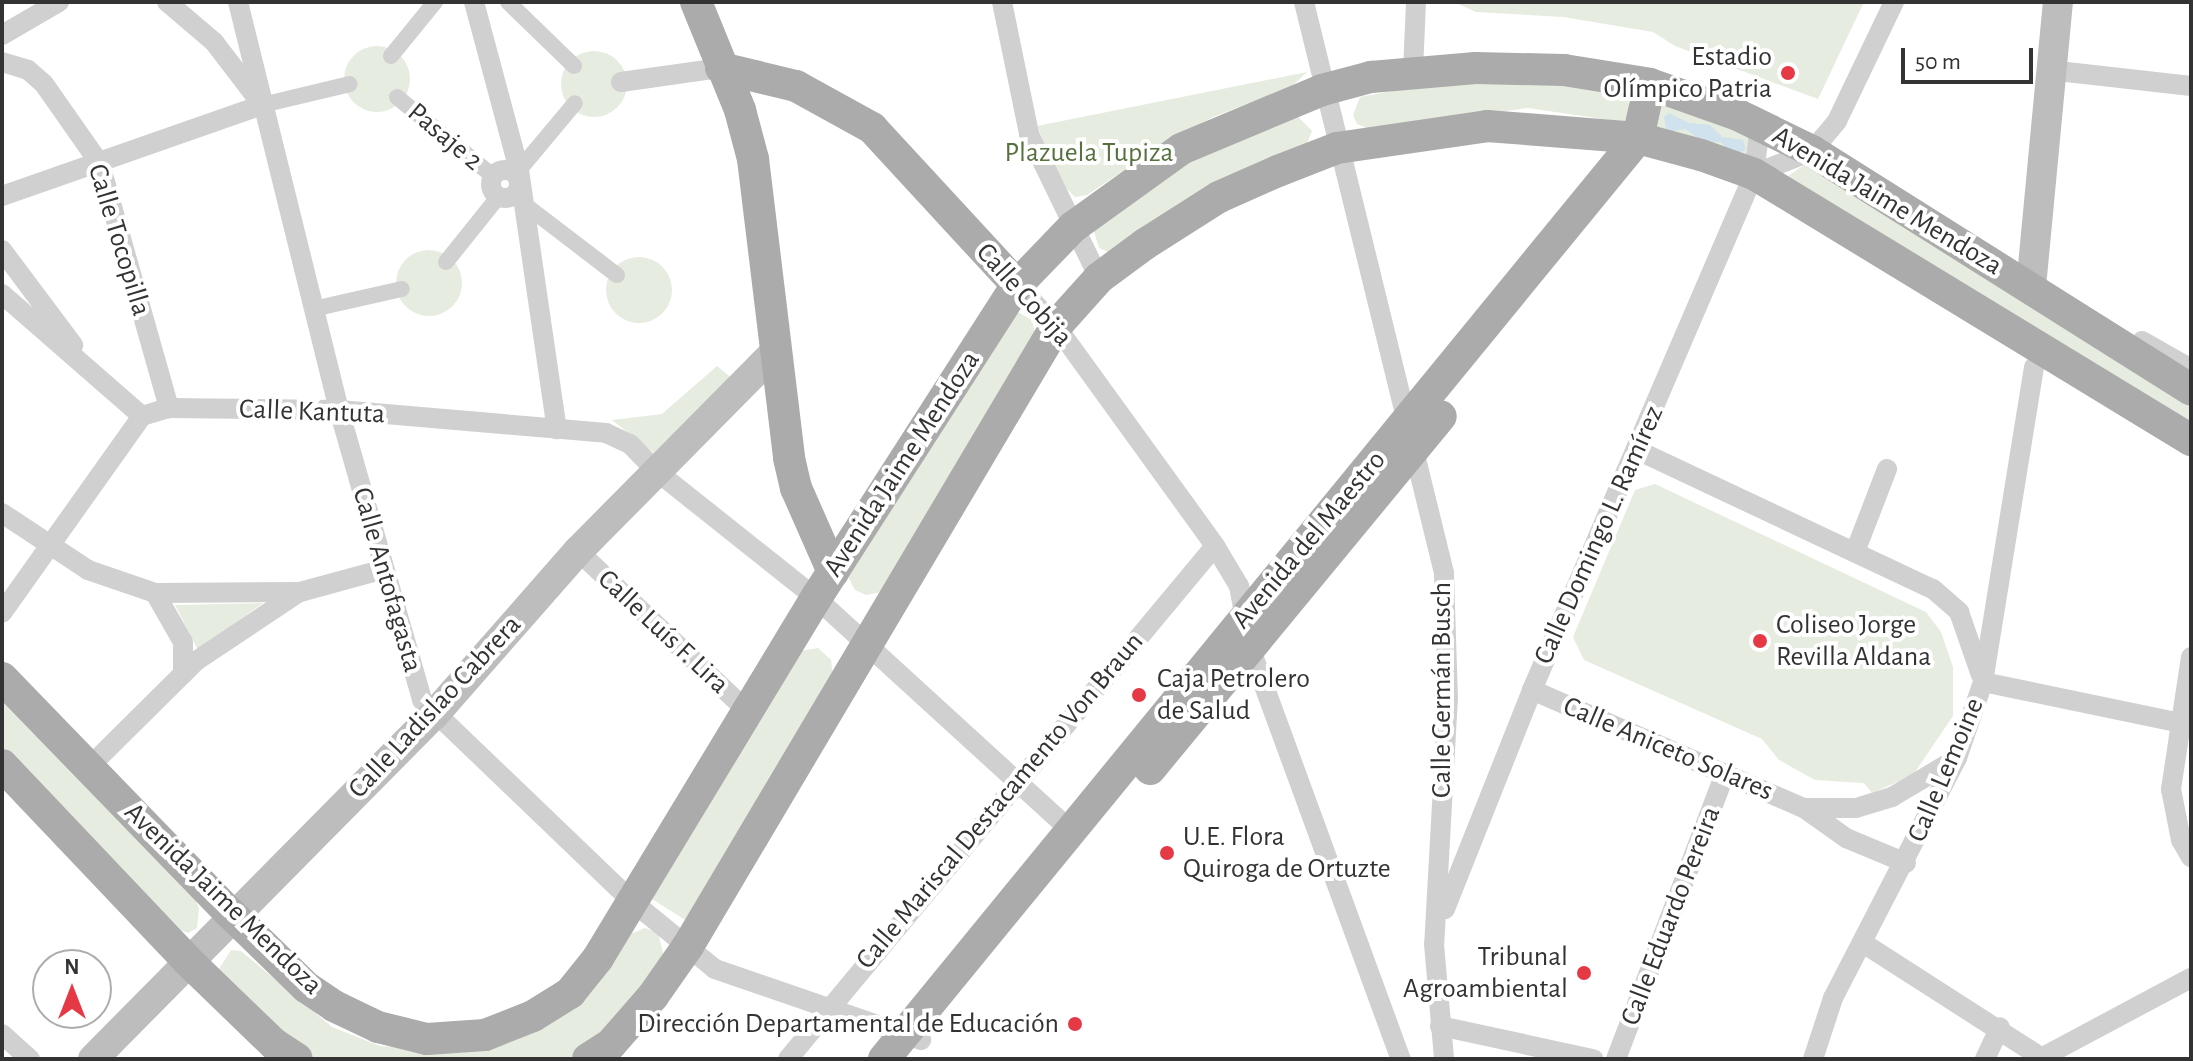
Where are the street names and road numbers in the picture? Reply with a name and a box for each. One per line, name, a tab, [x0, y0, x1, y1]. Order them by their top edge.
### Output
street label: Pasaje 2	[401, 96, 489, 178]
street label: Avenida Jaime Mendoza	[1766, 119, 2008, 283]
street label: Calle Tocopilla	[80, 160, 158, 320]
street label: Calle Cobija	[969, 236, 1079, 354]
street label: Avenida Jaime Mendoza	[816, 345, 988, 583]
street label: Calle Kantuta	[238, 393, 386, 431]
street label: Calle Domingo L. Ramírez	[1527, 401, 1671, 669]
street label: Avenida del Maestro	[1225, 444, 1393, 636]
street label: Calle Antofagasta	[345, 484, 429, 676]
street label: Calle Luís F. Lira	[590, 563, 736, 701]
street label: Calle Germán Busch	[1425, 582, 1459, 798]
street label: Calle Ladislao Cabrera	[341, 608, 529, 806]
street label: Calle Mariscal Destacamento Von Braun	[849, 626, 1151, 976]
street label: Calle Aniceto Solares	[1558, 690, 1778, 808]
street label: Calle Lemoine	[1901, 693, 1991, 847]
street label: Avenida Jaime Mendoza	[117, 796, 329, 1002]
street label: Calle Eduardo Pereira	[1614, 802, 1728, 1030]

